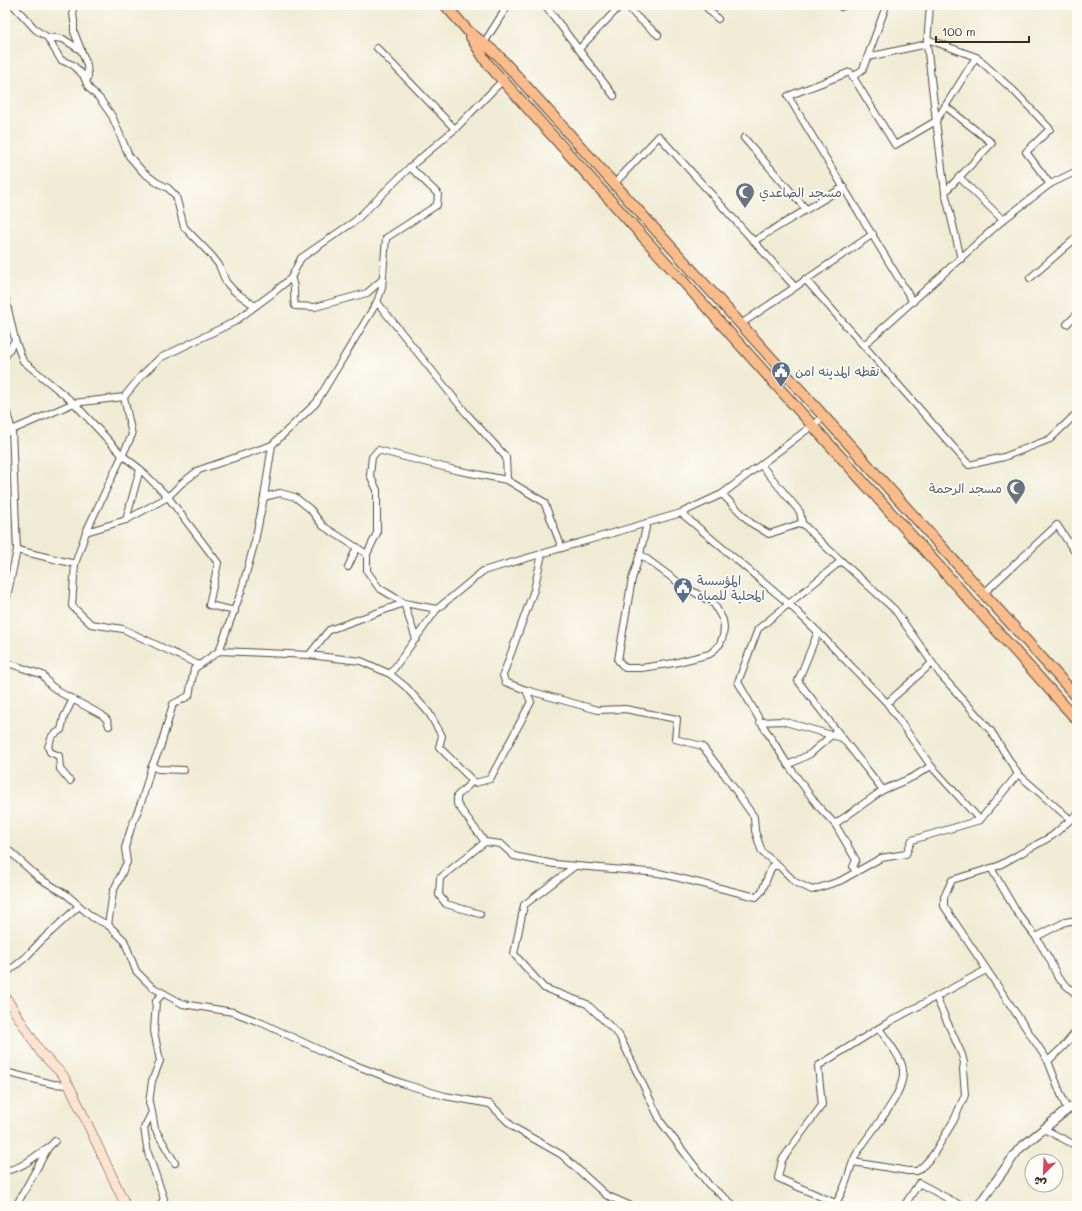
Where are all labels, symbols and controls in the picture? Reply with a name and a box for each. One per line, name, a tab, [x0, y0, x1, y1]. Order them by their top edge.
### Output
scale bar	[936, 18, 1029, 44]
text: 100 m	[942, 23, 976, 39]
mosque icon: مسجد الصاعدي	[734, 181, 756, 209]
place label: مسجد الصاعدي	[759, 183, 842, 202]
public building icon: نقطه المدينه امن	[770, 360, 792, 388]
place label: نقطه المدينه امن	[795, 362, 879, 380]
mosque icon: مسجد الرحمة	[1005, 477, 1027, 505]
place label: مسجد الرحمة	[929, 479, 1002, 497]
place label: المؤسسة المحلية للمياه	[697, 571, 765, 604]
public building icon: المؤسسة المحلية للمياه	[672, 576, 694, 604]
north arrow	[1024, 1153, 1064, 1193]
text: ش	[1031, 1173, 1048, 1192]

